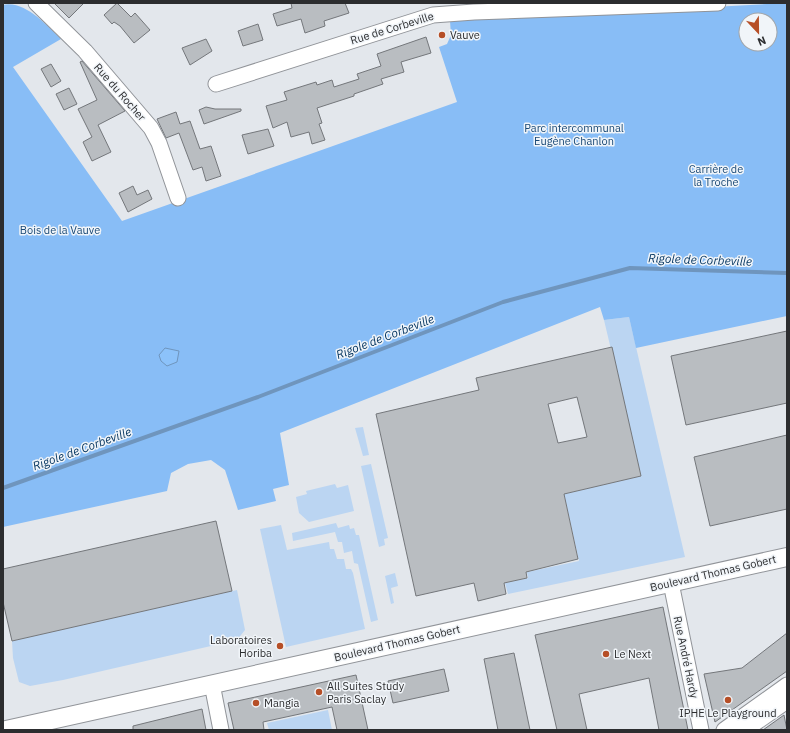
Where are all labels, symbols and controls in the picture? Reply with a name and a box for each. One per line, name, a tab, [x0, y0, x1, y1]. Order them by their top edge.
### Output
street label: Rue de Corbeville	[349, 9, 435, 47]
north arrow	[738, 12, 778, 52]
place label: Vauve	[450, 28, 480, 42]
marker: Vauve	[437, 30, 447, 40]
text: N	[755, 33, 768, 49]
street label: Rue du Rocher	[91, 60, 149, 124]
park label: Parc intercommunal Eugène Chanlon	[524, 121, 624, 148]
park label: Carrière de la Troche	[689, 162, 743, 189]
park label: Bois de la Vauve	[20, 223, 100, 237]
water label: Rigole de Corbeville	[648, 250, 752, 269]
water label: Rigole de Corbeville	[334, 311, 436, 362]
water label: Rigole de Corbeville	[30, 424, 133, 473]
street label: Boulevard Thomas Gobert	[649, 552, 778, 594]
street label: Rue André Hardy	[670, 615, 702, 700]
street label: Boulevard Thomas Gobert	[333, 622, 462, 664]
place label: Laboratoires Horiba	[210, 633, 272, 660]
marker: Laboratoires Horiba	[275, 641, 285, 651]
place label: Le Next	[614, 647, 651, 661]
marker: Le Next	[601, 649, 611, 659]
place label: All Suites Study Paris Saclay	[327, 679, 405, 706]
marker: All Suites Study Paris Saclay	[314, 687, 324, 697]
marker: IPHE Le Playground	[723, 695, 733, 705]
place label: Mangia	[264, 696, 300, 710]
marker: Mangia	[251, 698, 261, 708]
place label: IPHE Le Playground	[679, 706, 777, 720]

